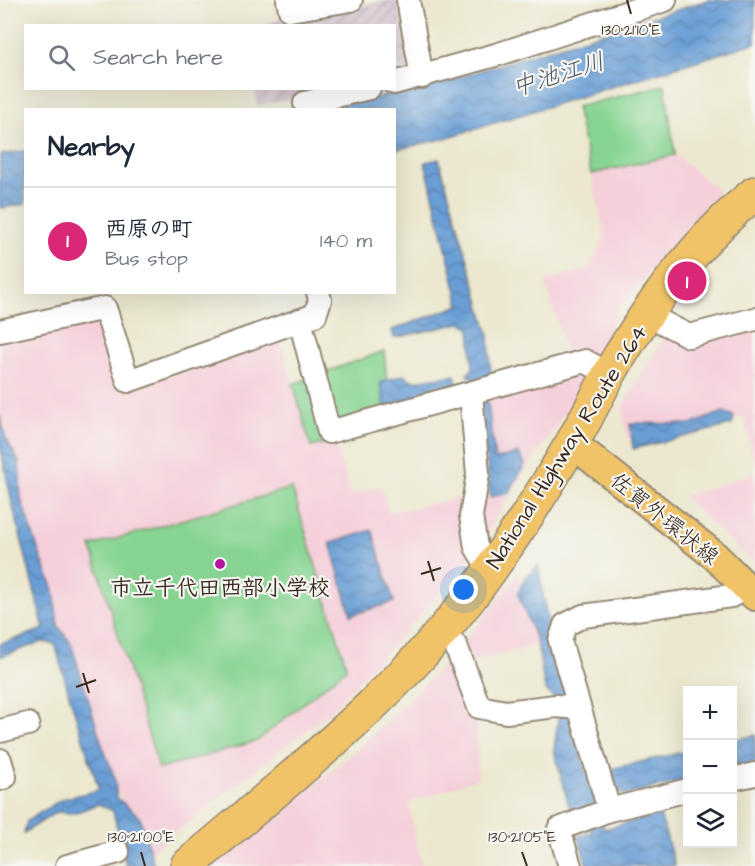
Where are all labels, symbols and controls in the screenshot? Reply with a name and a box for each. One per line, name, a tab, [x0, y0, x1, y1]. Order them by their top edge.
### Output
text: 130°21'10"E	[601, 20, 661, 41]
search box	[24, 24, 396, 90]
icon: search	[45, 41, 78, 74]
text: Search here	[93, 42, 223, 73]
water label: 中池江川	[507, 45, 609, 105]
text: Nearby	[48, 129, 135, 165]
text: 西原の町	[105, 214, 193, 245]
text: 1	[66, 227, 69, 255]
text: 140 m	[320, 227, 372, 255]
text: Bus stop	[105, 245, 188, 273]
pin: 1	[668, 258, 706, 304]
street label: National Highway Route 264	[479, 319, 656, 576]
street label: 佐賀外環状線	[603, 466, 725, 573]
marker: 市立千代田西部小学校	[213, 557, 227, 571]
place label: 市立千代田西部小学校	[110, 573, 330, 604]
your location	[449, 575, 478, 604]
map controls	[683, 686, 737, 848]
button: +	[683, 686, 737, 740]
button: −	[683, 740, 737, 794]
button: layers	[683, 794, 737, 848]
text: 130°21'00"E	[108, 827, 174, 848]
text: 130°21'05"E	[488, 827, 556, 848]

